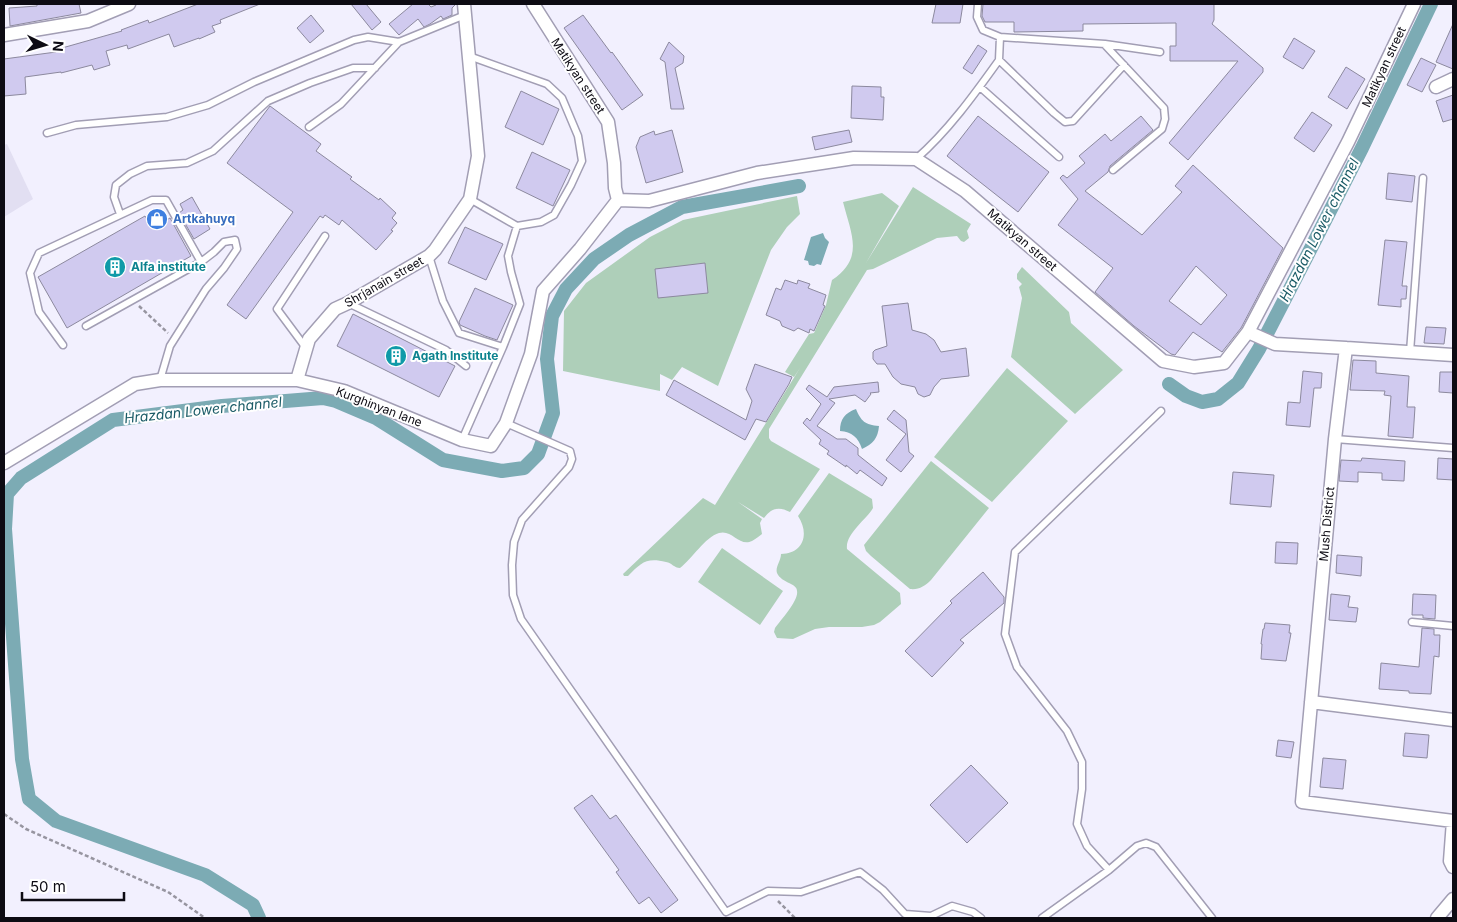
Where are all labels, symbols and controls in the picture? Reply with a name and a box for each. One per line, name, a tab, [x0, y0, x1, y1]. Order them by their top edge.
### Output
north arrow	[20, 20, 70, 70]
street label: Matikyan street	[1358, 24, 1409, 110]
street label: Matikyan street	[548, 35, 609, 117]
text: N	[50, 40, 67, 52]
water label: Hrazdan Lower channel	[1275, 155, 1362, 304]
street label: Matikyan street	[984, 205, 1060, 274]
shop icon: Artkahuyq	[145, 207, 169, 231]
place label: Artkahuyq	[173, 211, 235, 226]
street label: Shrjanain street	[342, 253, 426, 310]
building icon: Alfa institute	[103, 255, 127, 279]
place label: Alfa institute	[131, 259, 206, 274]
building icon: Agath Institute	[384, 344, 408, 368]
place label: Agath Institute	[412, 348, 498, 363]
street label: Kurghinyan lane	[334, 383, 424, 430]
water label: Hrazdan Lower channel	[123, 393, 283, 426]
street label: Mush District	[1316, 486, 1337, 562]
scale bar	[22, 870, 125, 902]
text: 50 m	[30, 877, 66, 896]

